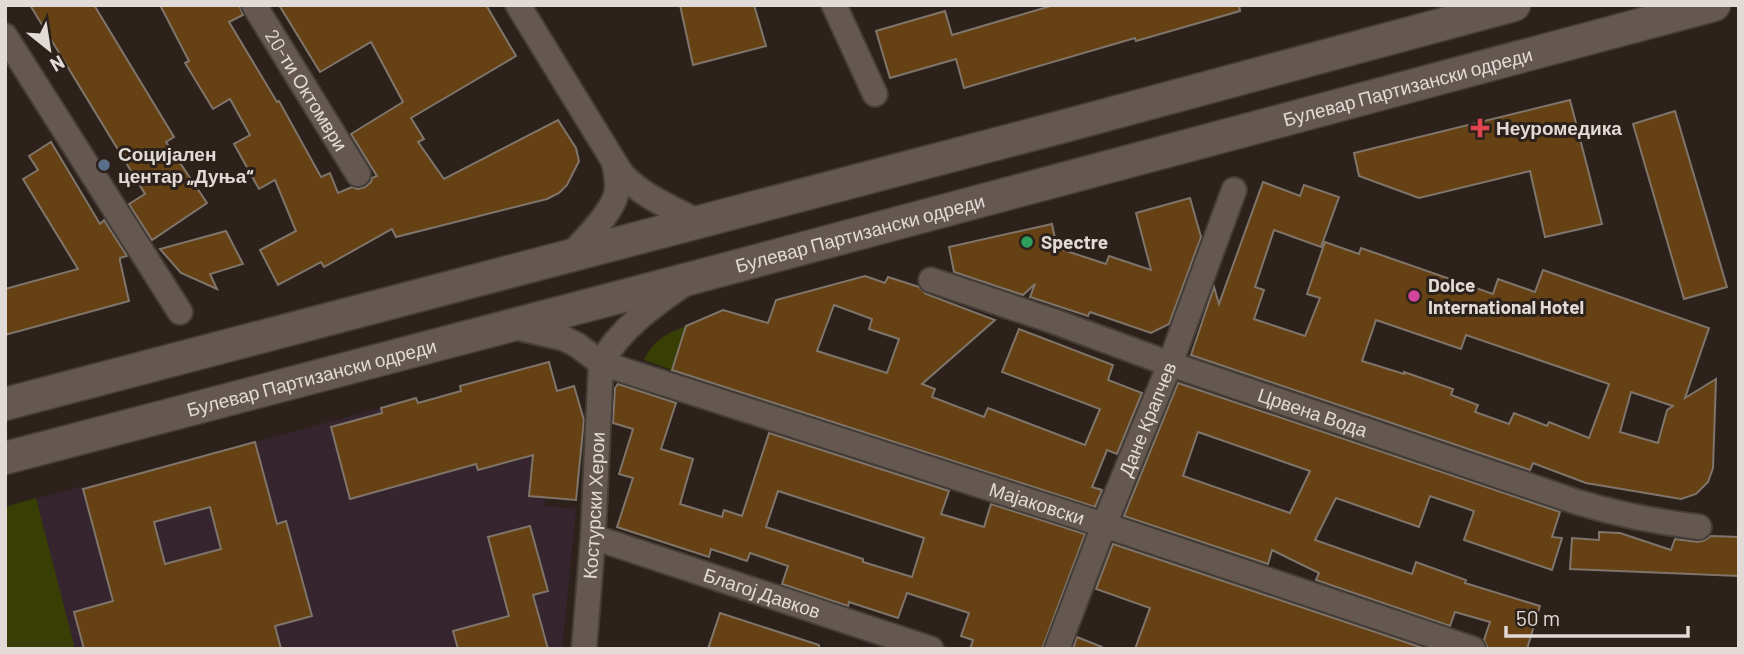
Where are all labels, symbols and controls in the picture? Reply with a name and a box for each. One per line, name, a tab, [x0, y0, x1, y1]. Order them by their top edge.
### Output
north arrow	[14, 14, 84, 84]
street label: 20-ти Октомври	[261, 25, 353, 155]
street label: Булевар Партизански одреди	[1280, 42, 1535, 131]
text: N	[47, 51, 69, 77]
place label: Неуромедика	[1496, 116, 1622, 139]
marker: Неуромедика	[1470, 118, 1490, 138]
place label: Социјален центар „Дуња“	[118, 142, 253, 187]
marker: Социјален центар „Дуња“	[96, 157, 112, 173]
street label: Булевар Партизански одреди	[733, 188, 987, 277]
place label: Spectre	[1041, 230, 1108, 253]
marker: Spectre	[1019, 234, 1035, 250]
place label: Dolce International Hotel	[1428, 273, 1584, 318]
marker: Dolce International Hotel	[1406, 288, 1422, 304]
street label: Булевар Партизански одреди	[184, 333, 439, 421]
street label: Дане Крапчев	[1113, 358, 1181, 480]
street label: Црвена Вода	[1255, 383, 1371, 441]
street label: Костурски Херои	[578, 431, 609, 580]
street label: Мајаковски	[987, 477, 1088, 529]
street label: Благој Давков	[701, 562, 824, 623]
scale bar	[1506, 594, 1688, 638]
text: 50 m	[1516, 605, 1560, 630]

